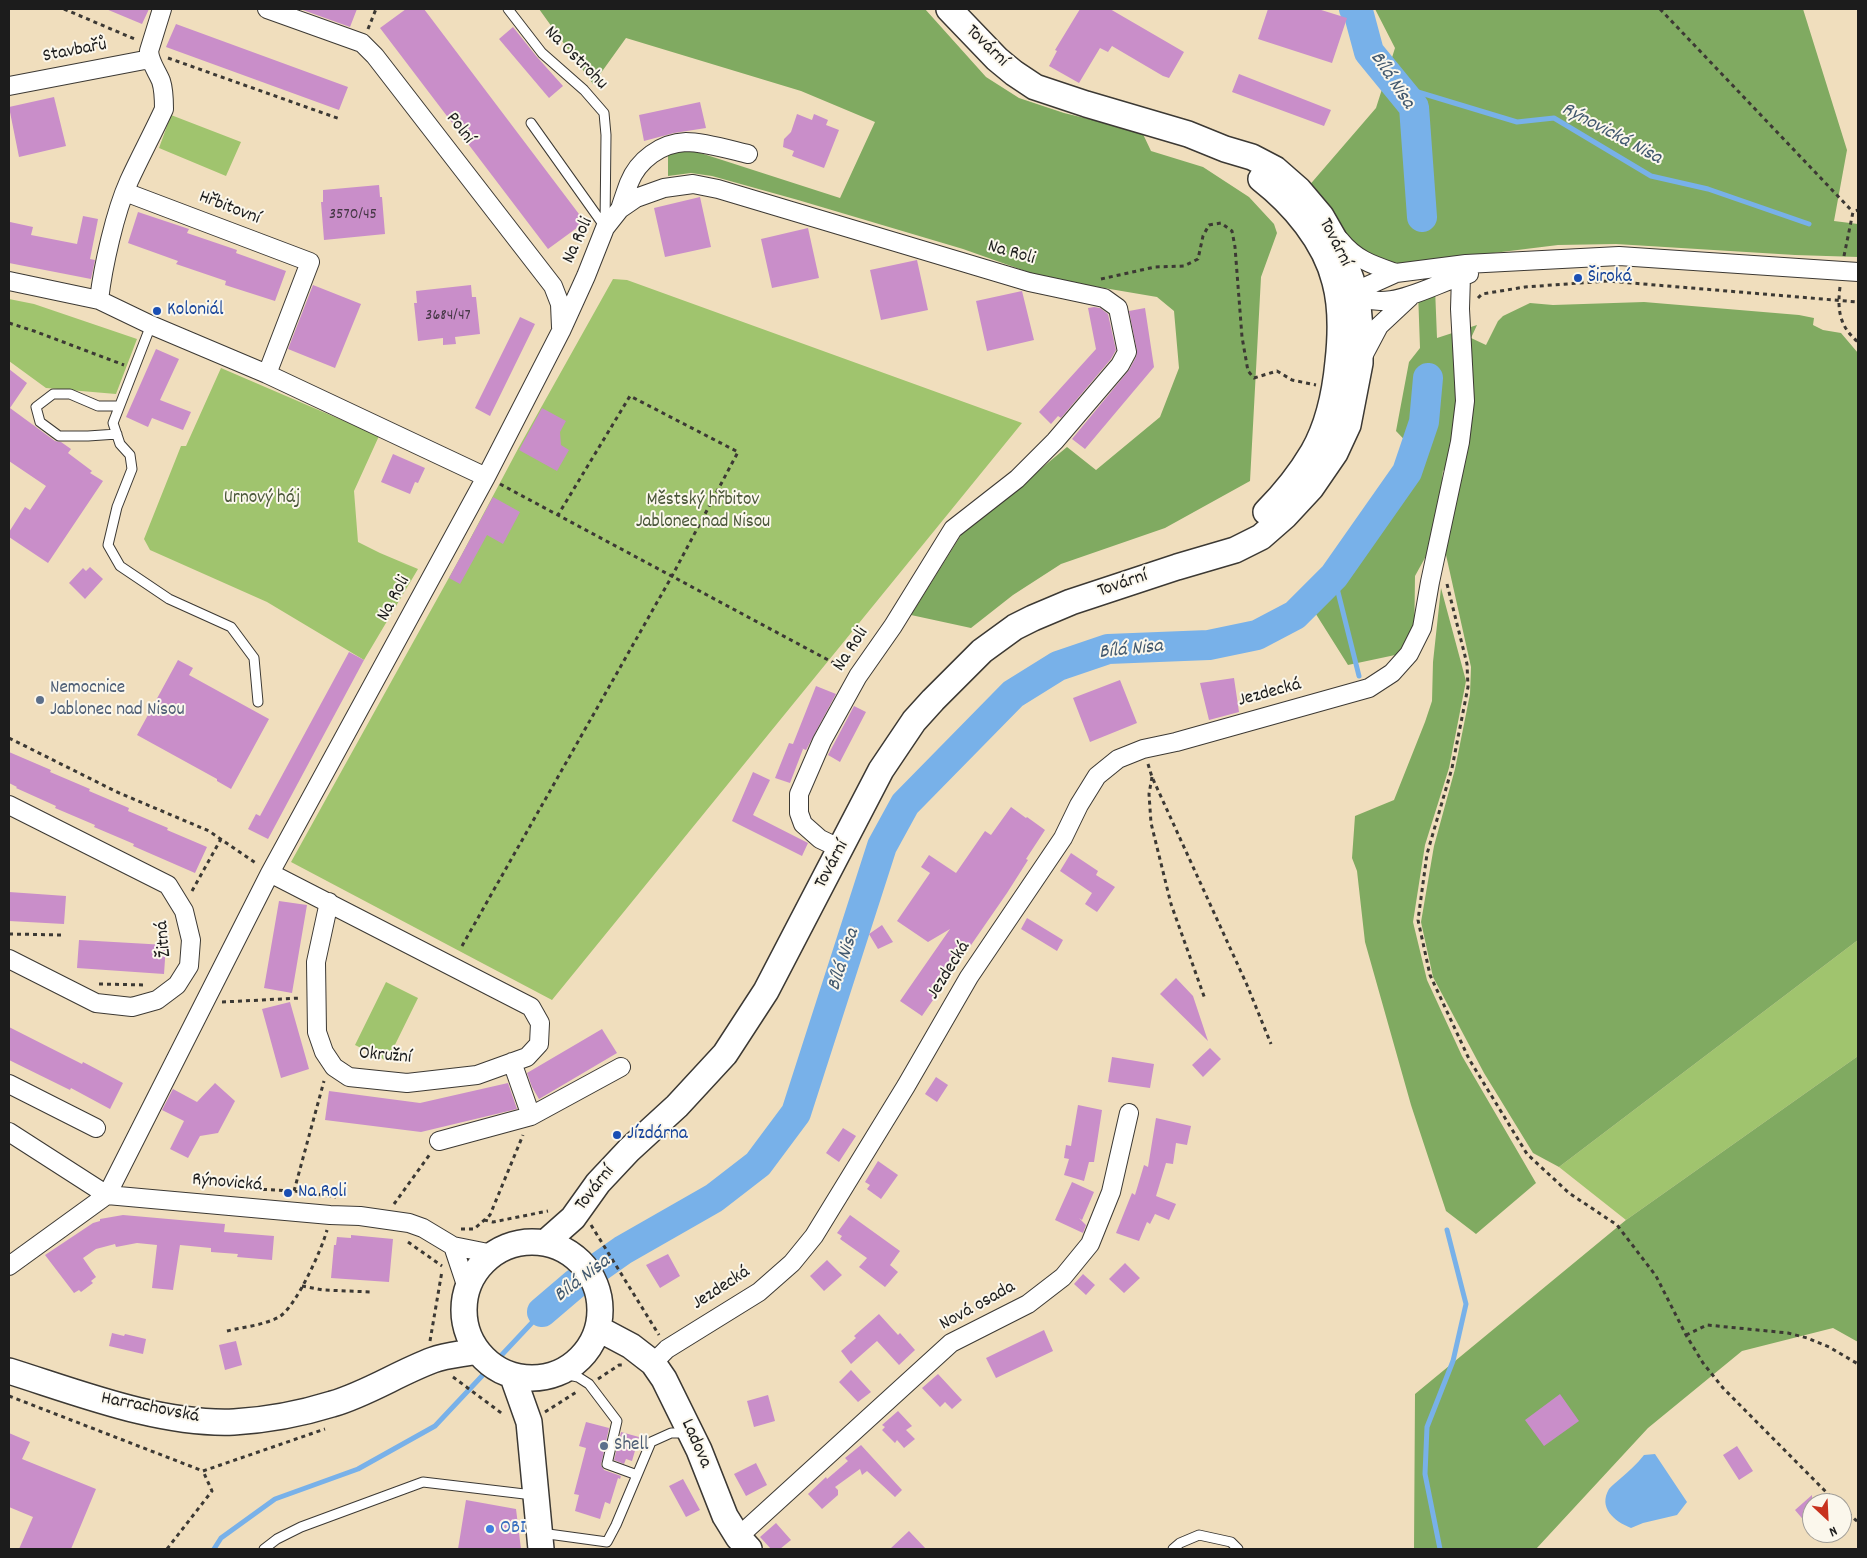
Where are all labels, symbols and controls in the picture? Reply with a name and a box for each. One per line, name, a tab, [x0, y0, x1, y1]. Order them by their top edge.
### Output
street label: Tovární	[960, 21, 1012, 73]
street label: Na Ostrohu	[538, 22, 612, 96]
street label: Stavbařů	[41, 35, 109, 69]
water label: Bílá Nisa	[1363, 48, 1419, 114]
water label: Rýnovická Nisa	[1557, 99, 1665, 171]
street label: Polní	[440, 109, 478, 149]
street label: Hřbitovní	[195, 187, 263, 231]
house number: 3570/45	[329, 206, 377, 226]
street label: Na Roli	[558, 214, 600, 268]
street label: Tovární	[1312, 215, 1356, 271]
street label: Na Roli	[985, 236, 1037, 272]
place label: Široká	[1588, 267, 1632, 289]
marker: Široká	[1572, 272, 1584, 284]
place label: Koloniál	[167, 300, 223, 322]
marker: Koloniál	[151, 305, 163, 317]
house number: 3684/47	[425, 307, 471, 327]
park label: Urnový háj	[224, 488, 300, 510]
park label: Městský hřbitov Jablonec nad Nisou	[636, 490, 770, 534]
street label: Tovární	[1095, 566, 1151, 604]
street label: Na Roli	[373, 572, 417, 626]
street label: Na Roli	[829, 624, 875, 676]
water label: Bílá Nisa	[1098, 636, 1164, 666]
street label: Jezdecká	[1236, 675, 1304, 713]
place label: Nemocnice Jablonec nad Nisou	[50, 678, 185, 722]
marker: Nemocnice Jablonec nad Nisou	[34, 694, 46, 706]
street label: Tovární	[811, 837, 855, 893]
street label: Žitná	[152, 919, 178, 959]
water label: Bílá Nisa	[824, 926, 866, 994]
street label: Jezdecká	[923, 938, 977, 1004]
street label: Okružní	[358, 1043, 412, 1071]
place label: Jízdárna	[627, 1124, 688, 1146]
marker: Jízdárna	[611, 1129, 623, 1141]
street label: Tovární	[571, 1162, 621, 1216]
street label: Rýnovická	[191, 1170, 263, 1198]
place label: Na Roli	[298, 1182, 346, 1204]
marker: Na Roli	[282, 1187, 294, 1199]
water label: Bílá Nisa	[550, 1251, 616, 1309]
street label: Jezdecká	[689, 1262, 755, 1316]
street label: Nová osada	[936, 1277, 1020, 1337]
street label: Harrachovská	[99, 1388, 201, 1430]
street label: Ladova	[674, 1416, 716, 1472]
place label: Shell	[614, 1435, 648, 1457]
marker: Shell	[598, 1440, 610, 1452]
north arrow	[1802, 1493, 1852, 1543]
place label: OBI	[500, 1518, 526, 1540]
text: N	[1826, 1520, 1840, 1541]
marker: OBI	[484, 1523, 496, 1535]

